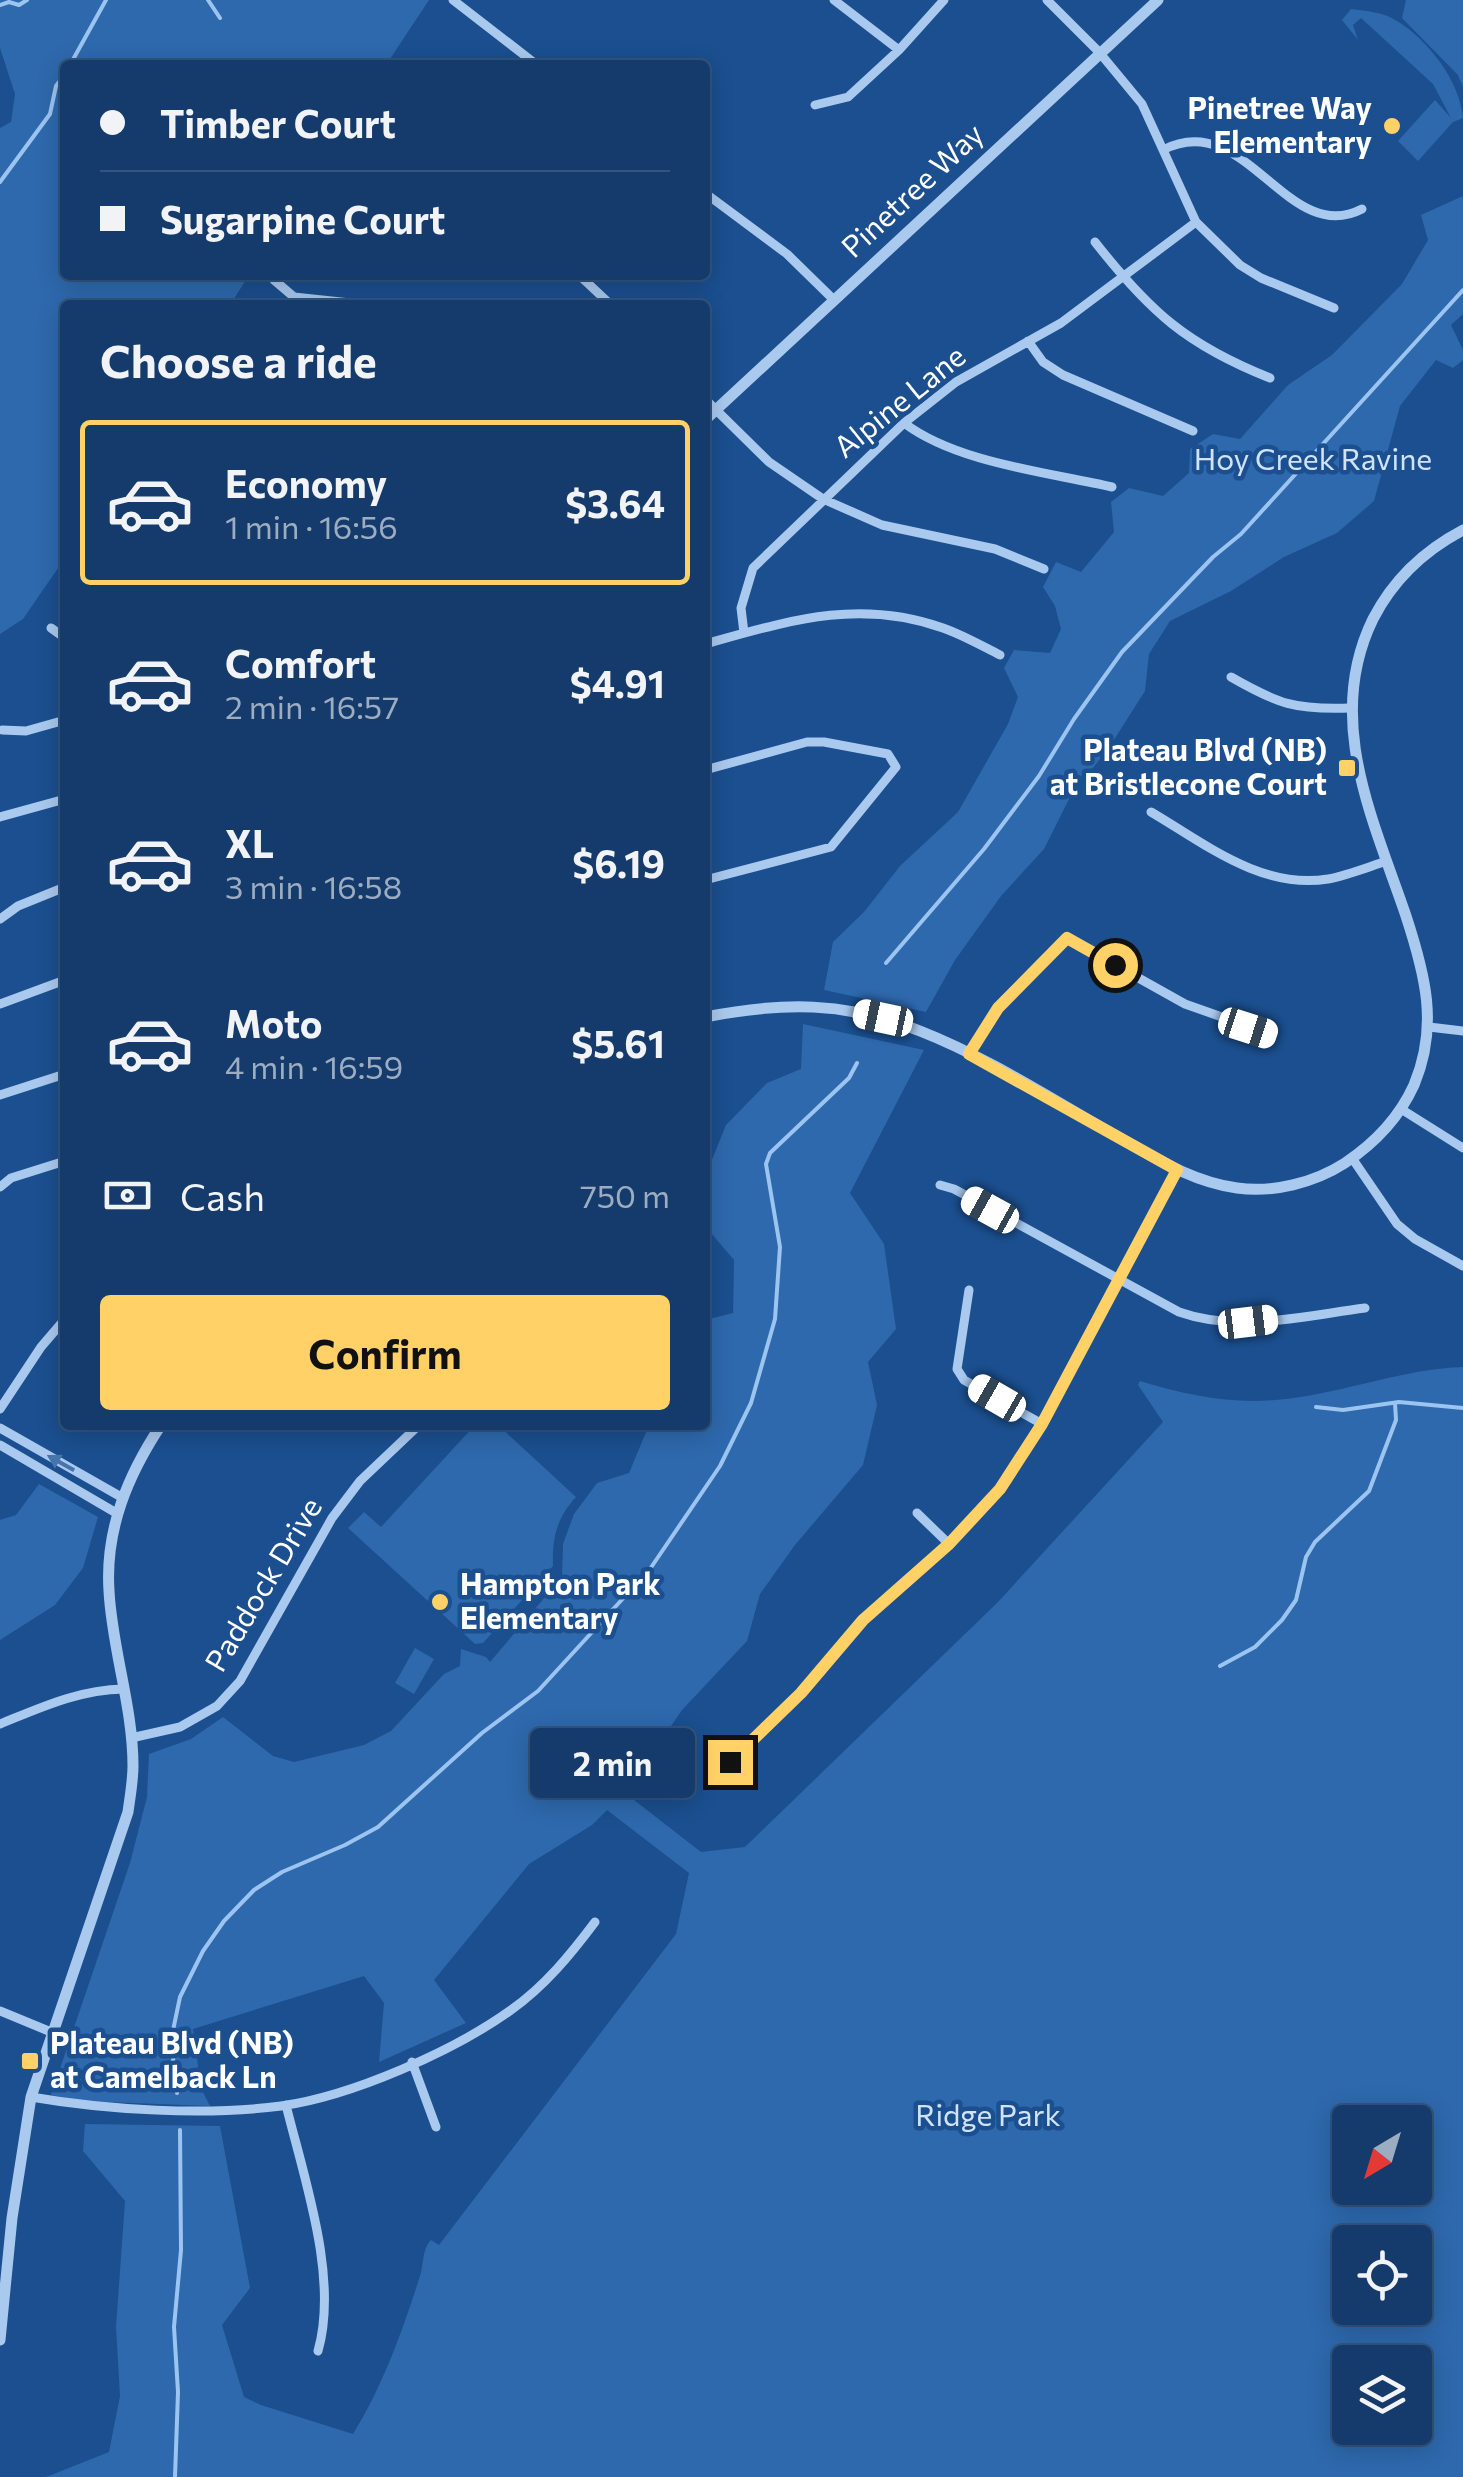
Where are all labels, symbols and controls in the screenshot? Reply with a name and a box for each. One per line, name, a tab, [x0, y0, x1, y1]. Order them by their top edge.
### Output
place label: Pinetree Way Elementary	[1188, 88, 1373, 159]
text: Timber Court	[160, 99, 396, 146]
street label: Pinetree Way	[833, 114, 990, 264]
marker: Pinetree Way Elementary	[1381, 115, 1403, 137]
text: Sugarpine Court	[160, 195, 445, 242]
text: Choose a ride	[100, 332, 377, 387]
street label: Alpine Lane	[825, 336, 972, 464]
park label: Hoy Creek Ravine	[1194, 439, 1432, 476]
icon: car	[105, 458, 195, 548]
text: Economy	[225, 459, 387, 506]
text: $3.64	[565, 479, 665, 526]
text: 1 min · 16:56	[225, 506, 398, 546]
icon: car	[105, 638, 195, 728]
text: Comfort	[225, 639, 376, 686]
text: $4.91	[570, 659, 665, 706]
text: 2 min · 16:57	[225, 686, 399, 726]
place label: Plateau Blvd (NB) at Bristlecone Court	[1050, 730, 1327, 801]
marker: Plateau Blvd (NB) at Bristlecone Court	[1336, 757, 1358, 779]
icon: car	[105, 818, 195, 908]
text: XL	[225, 819, 274, 866]
text: $6.19	[572, 839, 665, 886]
text: 3 min · 16:58	[225, 866, 402, 906]
route start	[1093, 943, 1138, 988]
car	[851, 997, 915, 1039]
icon: car	[105, 998, 195, 1088]
text: Moto	[225, 999, 323, 1046]
car	[1215, 1004, 1281, 1052]
text: $5.61	[571, 1019, 665, 1066]
text: 4 min · 16:59	[225, 1046, 403, 1086]
icon: cash	[100, 1168, 155, 1223]
text: Cash	[180, 1172, 265, 1219]
text: 750 m	[580, 1175, 670, 1215]
car	[956, 1182, 1024, 1238]
button: Confirm	[100, 1295, 670, 1410]
car	[1216, 1303, 1280, 1341]
car	[964, 1370, 1030, 1426]
one-way arrow	[47, 1455, 76, 1472]
street label: Paddock Drive	[195, 1490, 328, 1677]
place label: Hampton Park Elementary	[460, 1564, 661, 1635]
marker: Hampton Park Elementary	[429, 1591, 451, 1613]
callout: 2 min	[530, 1727, 695, 1797]
route end	[708, 1740, 753, 1785]
text: 2 min	[573, 1743, 652, 1783]
place label: Plateau Blvd (NB) at Camelback Ln	[50, 2023, 294, 2094]
marker: Plateau Blvd (NB) at Camelback Ln	[19, 2050, 41, 2072]
park label: Ridge Park	[915, 2095, 1061, 2132]
north arrow	[1332, 2105, 1432, 2205]
map controls	[1332, 2105, 1432, 2445]
button: locate	[1332, 2225, 1432, 2325]
button: layers	[1332, 2345, 1432, 2445]

